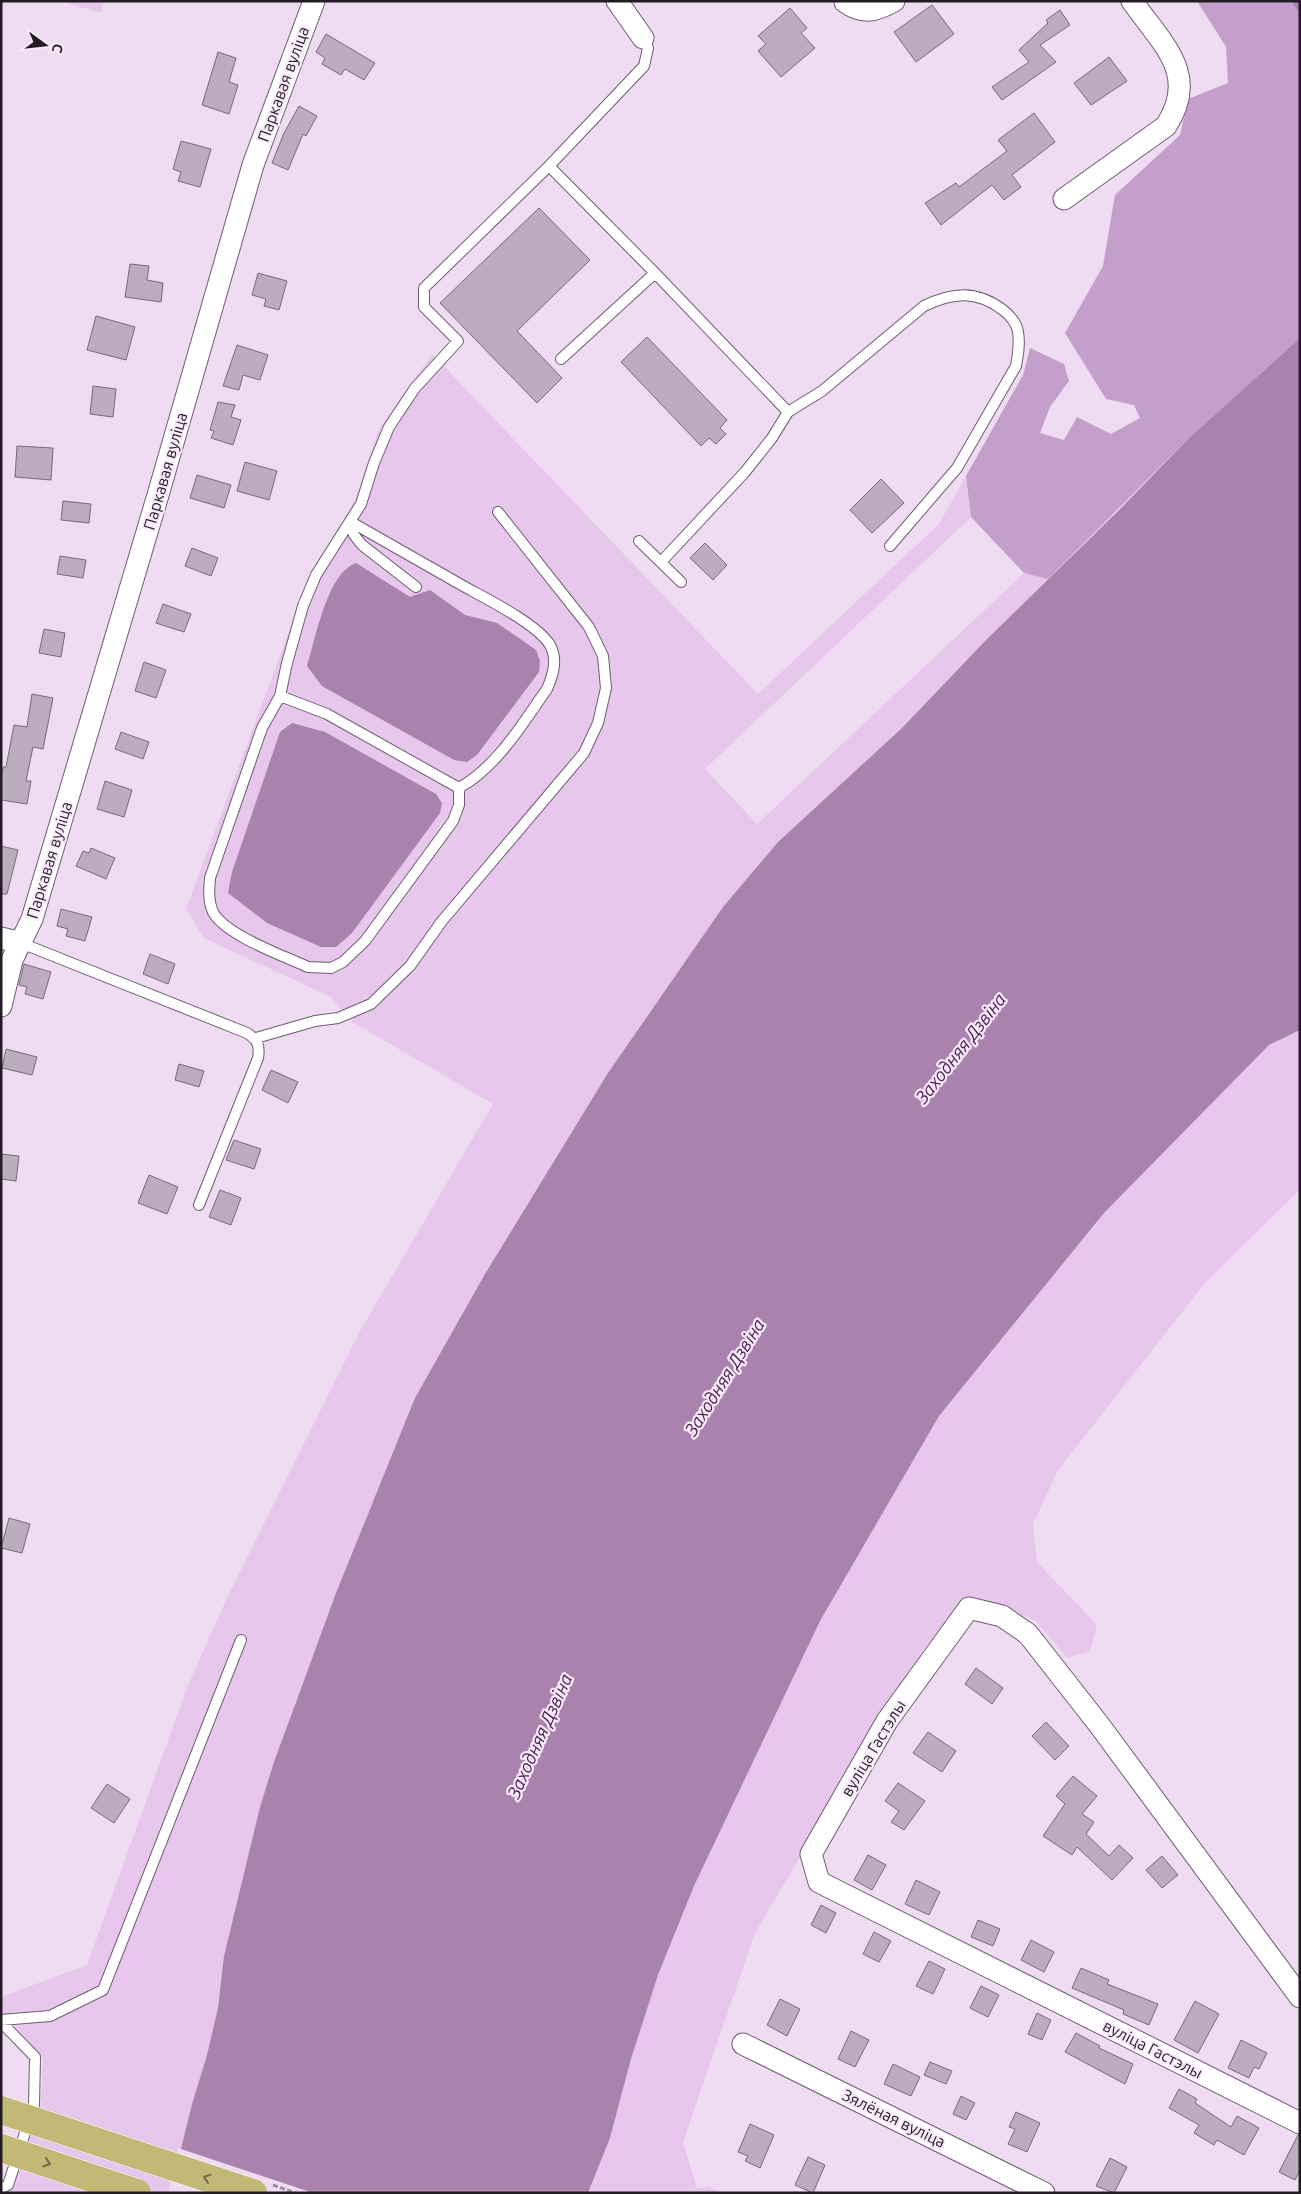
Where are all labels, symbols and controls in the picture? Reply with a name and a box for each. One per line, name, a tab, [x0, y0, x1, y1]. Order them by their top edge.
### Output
north arrow	[20, 20, 70, 70]
street label: Паркавая вуліца	[254, 24, 312, 144]
text: С	[49, 42, 66, 55]
street label: Паркавая вуліца	[140, 410, 190, 532]
street label: Паркавая вуліца	[23, 799, 75, 921]
water label: Заходняя Дзвіна	[910, 989, 1009, 1108]
water label: Заходняя Дзвіна	[679, 1315, 768, 1440]
water label: Заходняя Дзвіна	[502, 1670, 576, 1802]
street label: вуліца Гастэлы	[837, 1697, 909, 1799]
street label: вуліца Гастэлы	[1100, 2016, 1206, 2082]
street label: Зялёная вуліца	[839, 2085, 949, 2151]
one-way arrow	[43, 2157, 51, 2167]
one-way arrow	[203, 2173, 212, 2183]

